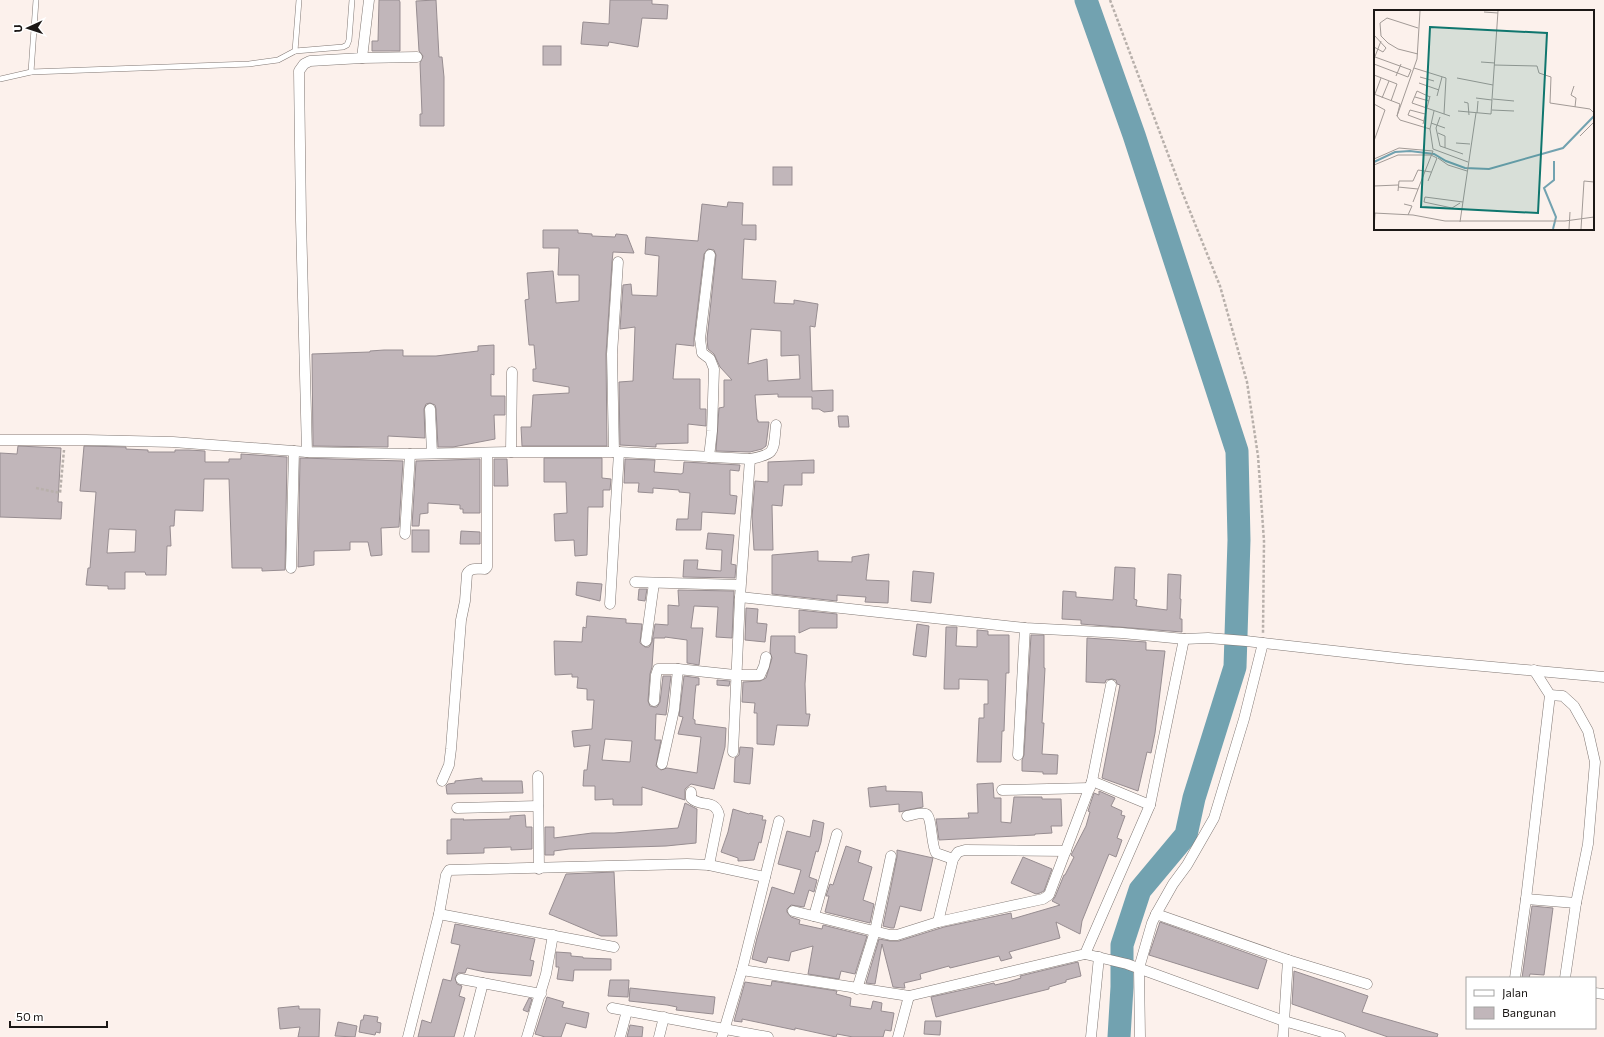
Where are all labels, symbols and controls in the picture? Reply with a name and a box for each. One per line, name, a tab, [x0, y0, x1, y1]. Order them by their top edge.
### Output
north arrow	[8, 8, 48, 48]
inset map	[1374, 10, 1594, 230]
text: U	[11, 24, 24, 33]
legend	[1466, 977, 1596, 1029]
text: Jalan	[1502, 985, 1528, 1000]
scale bar	[10, 1003, 107, 1029]
text: Bangunan	[1502, 1005, 1556, 1019]
text: 50 m	[16, 1009, 44, 1023]

